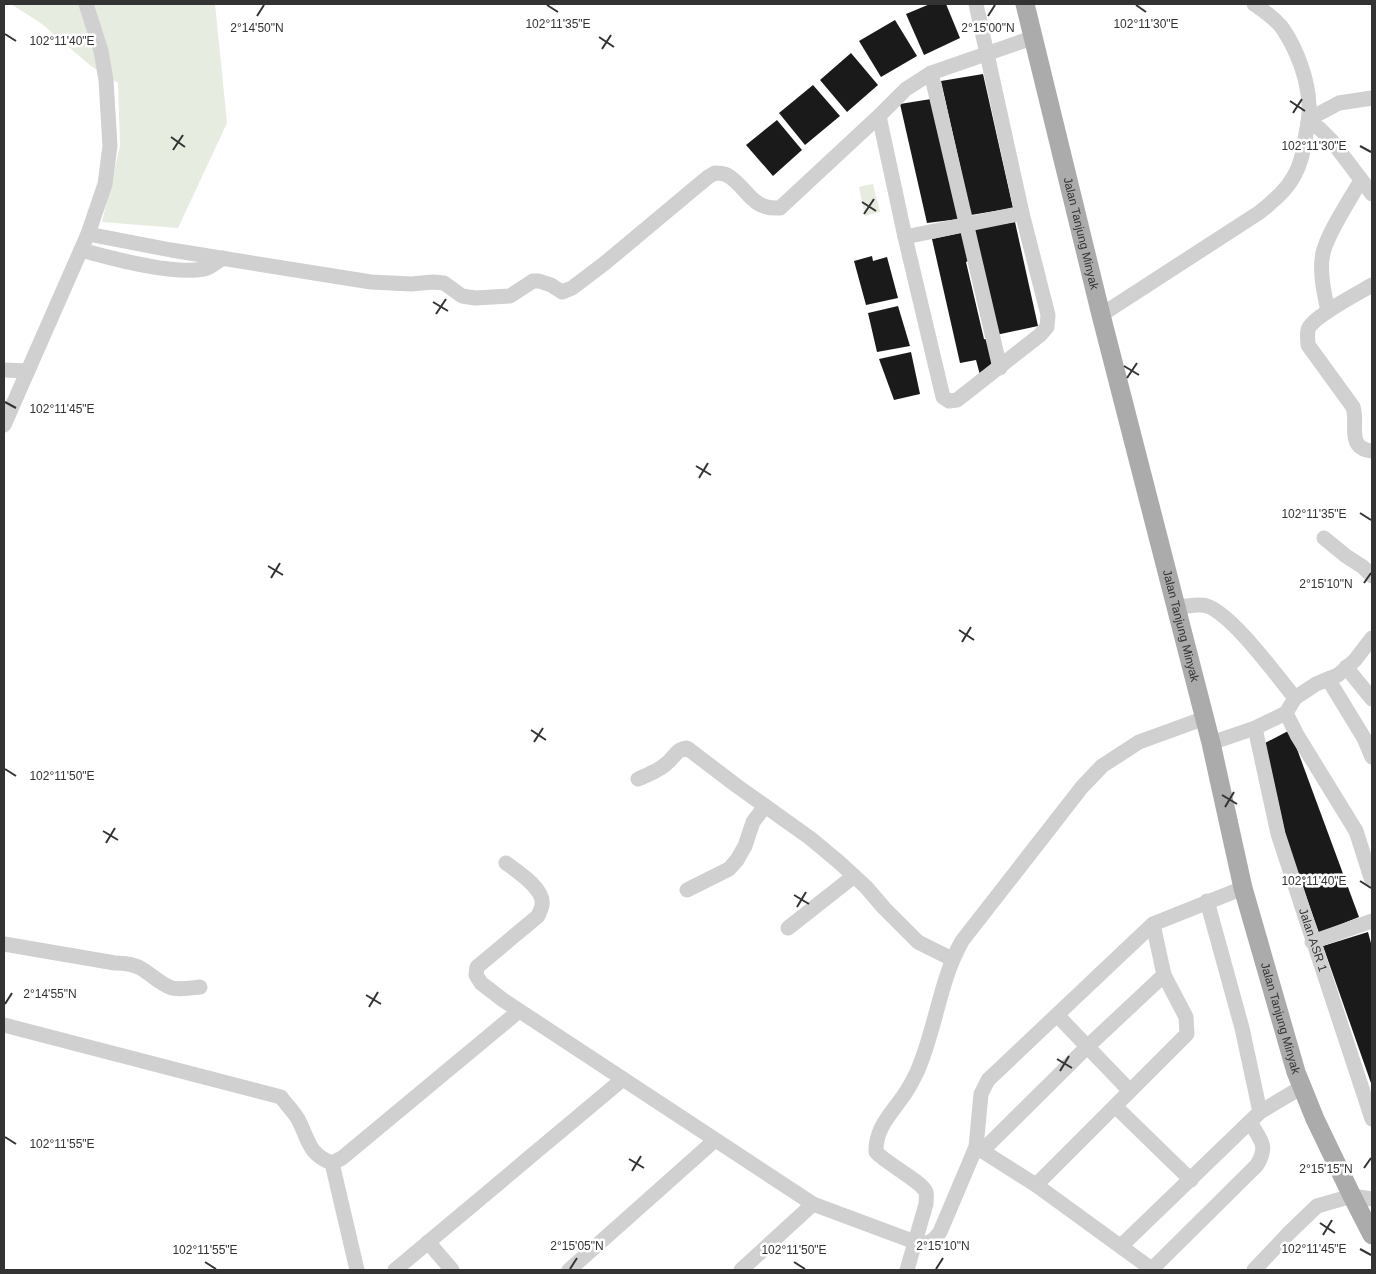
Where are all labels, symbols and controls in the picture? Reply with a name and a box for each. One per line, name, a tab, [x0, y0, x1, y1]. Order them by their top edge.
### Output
text: 102°11'35"E	[525, 17, 591, 31]
text: 102°11'30"E	[1113, 17, 1179, 31]
text: 2°14'50"N	[230, 21, 284, 35]
text: 2°15'00"N	[961, 21, 1015, 35]
text: 102°11'40"E	[29, 34, 95, 48]
text: 102°11'30"E	[1281, 139, 1347, 153]
street label: Jalan Tanjung Minyak	[1061, 176, 1102, 292]
text: 102°11'45"E	[29, 402, 95, 416]
text: 102°11'35"E	[1281, 507, 1347, 521]
street label: Jalan Tanjung Minyak	[1160, 568, 1202, 684]
text: 2°15'10"N	[1299, 577, 1353, 591]
text: 102°11'50"E	[29, 769, 95, 783]
text: 102°11'40"E	[1281, 874, 1347, 888]
street label: Jalan ASR 1	[1296, 906, 1330, 974]
street label: Jalan Tanjung Minyak	[1258, 961, 1303, 1076]
text: 2°14'55"N	[23, 987, 77, 1001]
text: 102°11'55"E	[29, 1137, 95, 1151]
text: 2°15'15"N	[1299, 1162, 1353, 1176]
text: 2°15'05"N	[550, 1239, 604, 1253]
text: 2°15'10"N	[916, 1239, 970, 1253]
text: 102°11'45"E	[1281, 1242, 1347, 1256]
text: 102°11'55"E	[172, 1243, 238, 1257]
text: 102°11'50"E	[761, 1243, 827, 1257]

